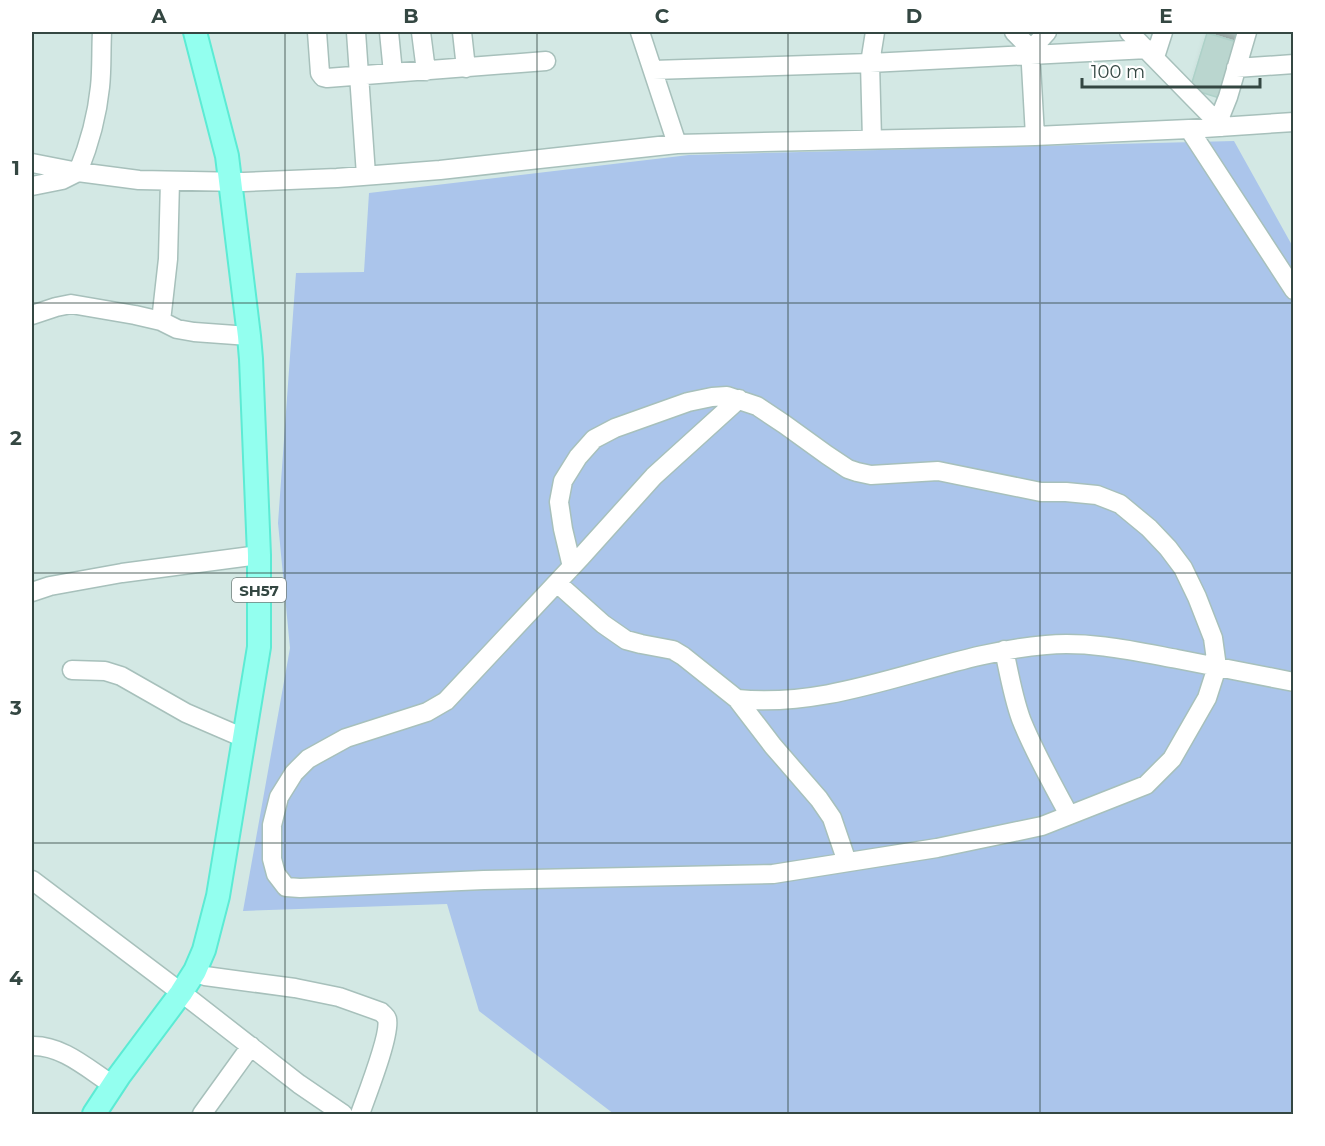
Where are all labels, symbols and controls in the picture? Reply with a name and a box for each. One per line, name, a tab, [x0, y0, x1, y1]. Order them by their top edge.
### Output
text: A	[150, 4, 167, 28]
text: B	[403, 4, 419, 28]
text: C	[655, 4, 670, 28]
text: D	[906, 4, 922, 28]
text: E	[1159, 4, 1173, 28]
scale bar	[1082, 51, 1260, 89]
text: 100 m	[1091, 61, 1145, 83]
text: 1	[12, 156, 20, 180]
text: 2	[10, 426, 22, 450]
road number: SH57	[232, 578, 286, 602]
text: 3	[9, 696, 22, 720]
text: 4	[9, 966, 23, 990]

